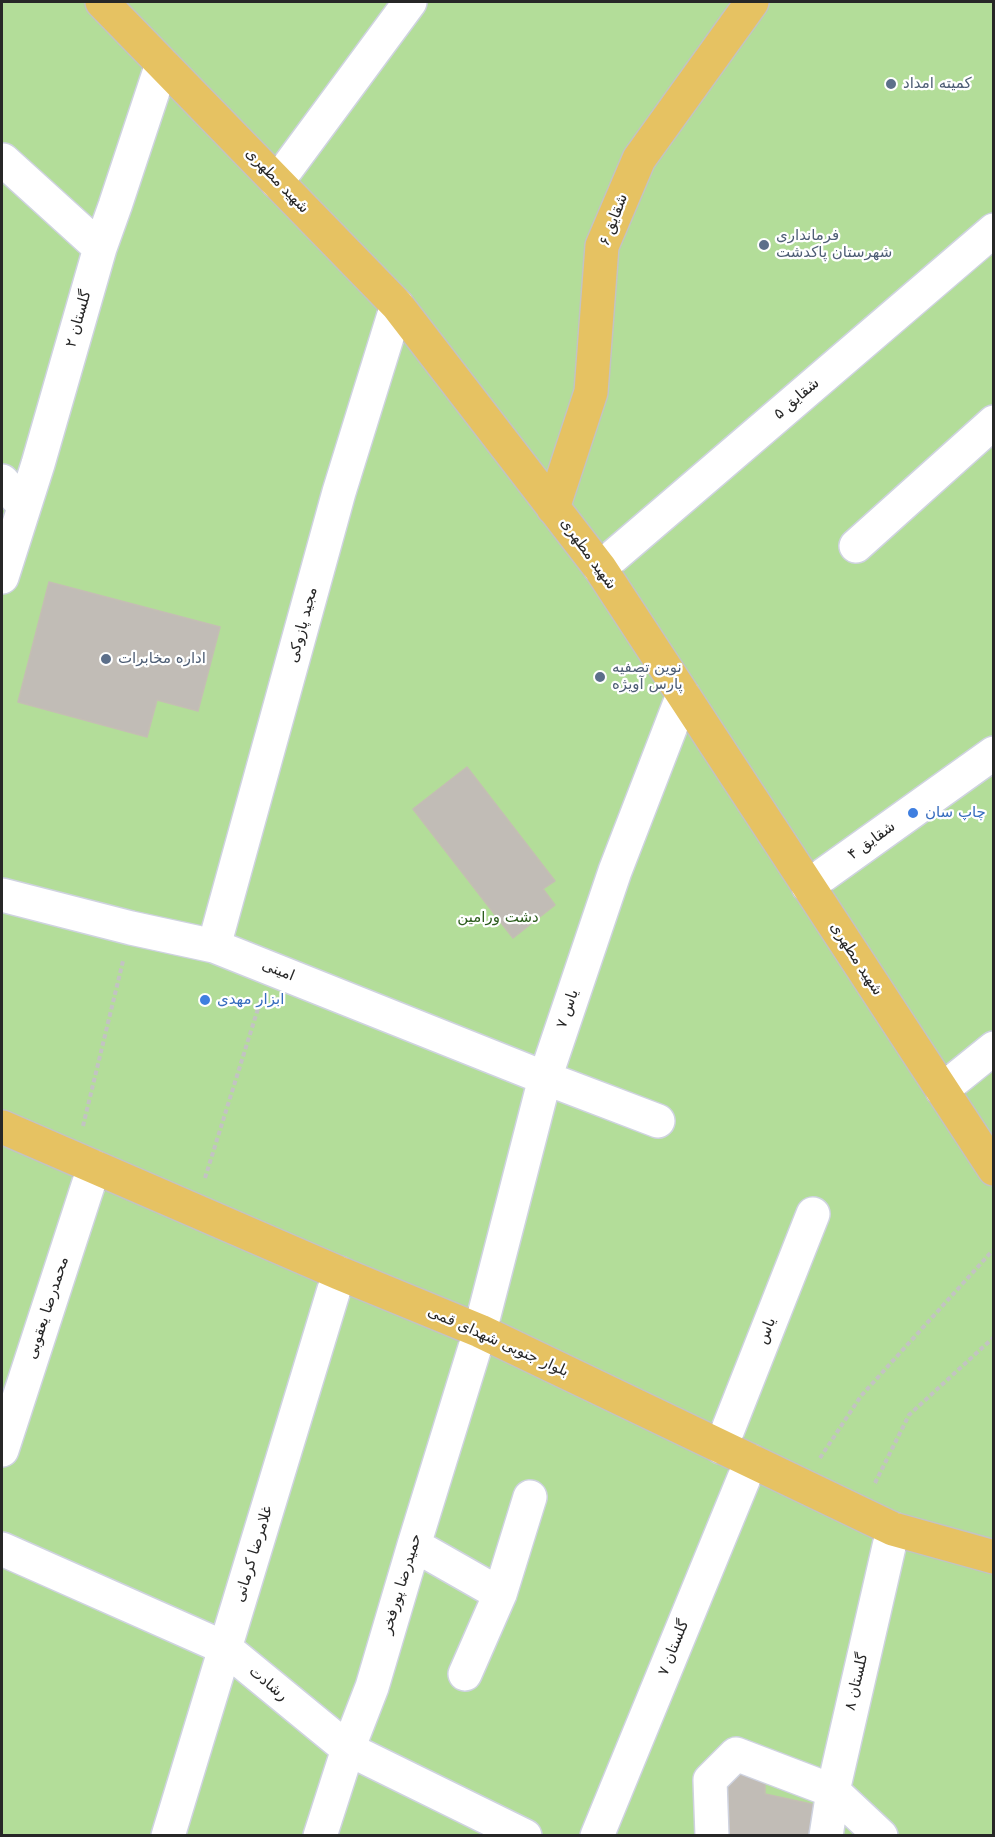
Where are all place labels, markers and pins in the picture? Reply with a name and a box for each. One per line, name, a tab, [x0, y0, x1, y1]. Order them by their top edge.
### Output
place label: کمیته امداد	[903, 75, 972, 93]
marker: کمیته امداد	[884, 77, 898, 91]
place label: فرمانداری شهرستان پاکدشت	[776, 227, 892, 262]
marker: فرمانداری شهرستان پاکدشت	[757, 238, 771, 252]
place label: اداره مخابرات	[118, 650, 206, 668]
marker: اداره مخابرات	[99, 652, 113, 666]
place label: نوین تصفیه پارس آویژه	[612, 659, 683, 694]
marker: نوین تصفیه پارس آویژه	[593, 670, 607, 684]
place label: چاپ سان	[925, 804, 986, 822]
marker: چاپ سان	[906, 806, 920, 820]
place label: ابزار مهدی	[217, 991, 284, 1009]
marker: ابزار مهدی	[198, 993, 212, 1007]

